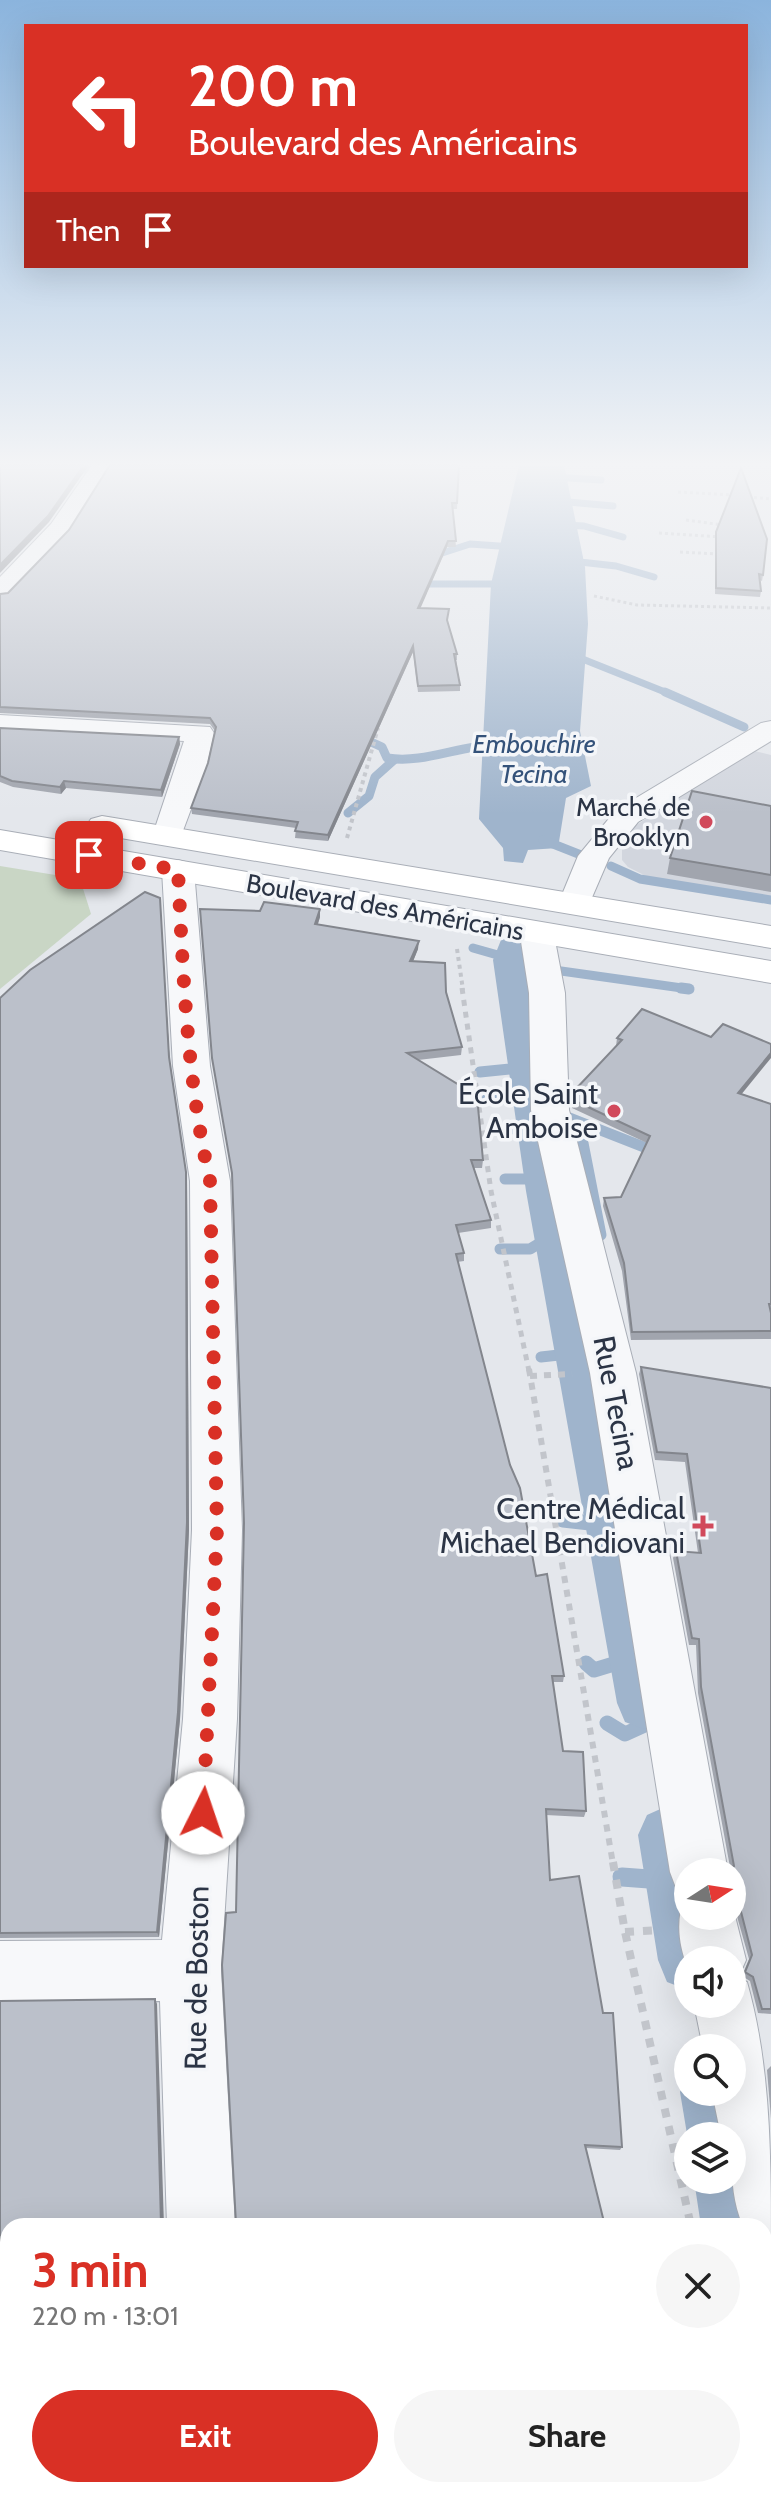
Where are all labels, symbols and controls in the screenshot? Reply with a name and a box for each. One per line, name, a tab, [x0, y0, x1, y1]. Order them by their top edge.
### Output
text: 200 m	[188, 52, 358, 120]
icon: left	[56, 56, 160, 160]
text: Boulevard des Américains	[188, 120, 577, 164]
icon: arrive	[136, 208, 180, 252]
text: Then	[56, 212, 120, 249]
water label: Embouchire Tecina	[472, 728, 596, 790]
place label: Marché de Brooklyn	[576, 791, 690, 853]
marker: Marché de Brooklyn	[697, 813, 715, 831]
pin	[55, 821, 123, 889]
icon: arrive	[67, 833, 111, 877]
street label: Boulevard des Américains	[244, 867, 526, 947]
place label: École Saint Amboise	[458, 1075, 598, 1146]
marker: École Saint Amboise	[605, 1102, 623, 1120]
street label: Rue Tecina	[585, 1333, 648, 1474]
place label: Centre Médical Michael Bendiovani	[440, 1490, 685, 1561]
marker: Centre Médical Michael Bendiovani	[692, 1515, 714, 1537]
position arrow	[161, 1771, 245, 1855]
north arrow	[674, 1858, 746, 1930]
map controls	[674, 1858, 746, 2194]
street label: Rue de Boston	[176, 1885, 217, 2071]
button: sound	[674, 1946, 746, 2018]
button: search	[674, 2034, 746, 2106]
button: layers	[674, 2122, 746, 2194]
text: 3 min	[32, 2241, 148, 2299]
button: close	[656, 2244, 740, 2328]
text: 220 m · 13:01	[32, 2300, 179, 2332]
button: Exit	[32, 2390, 378, 2482]
button: Share	[394, 2390, 740, 2482]

